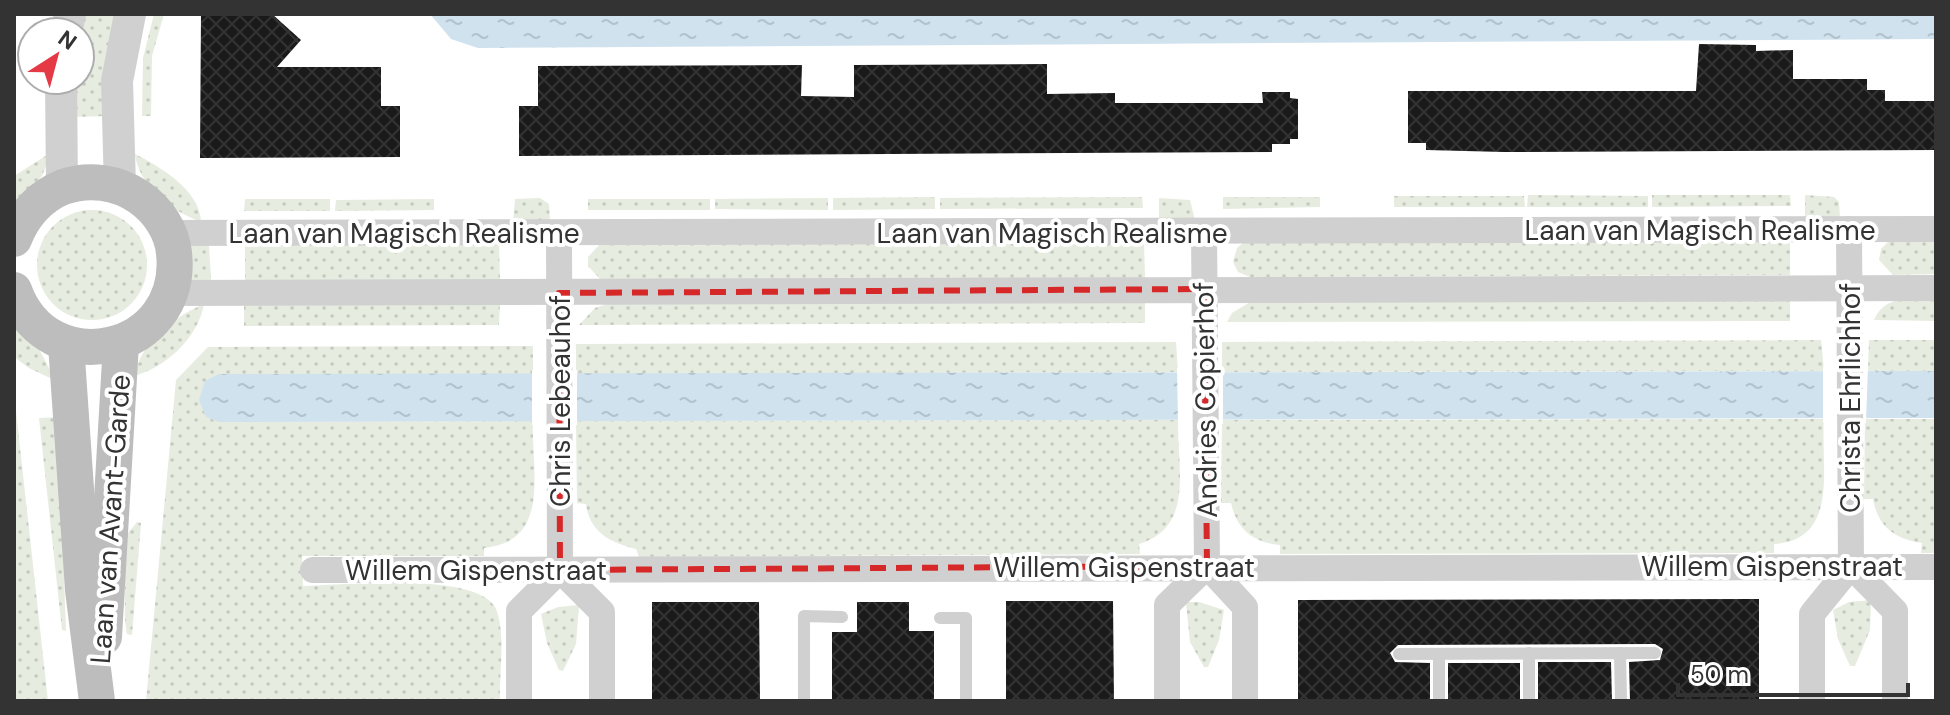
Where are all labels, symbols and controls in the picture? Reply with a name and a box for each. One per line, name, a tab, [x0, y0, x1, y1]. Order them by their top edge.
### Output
north arrow	[16, 16, 96, 96]
text: N	[52, 24, 82, 57]
street label: Laan van Magisch Realisme	[1524, 212, 1876, 249]
street label: Laan van Magisch Realisme	[228, 215, 580, 252]
street label: Laan van Magisch Realisme	[876, 215, 1228, 252]
street label: Andries Copierhof	[1185, 282, 1226, 518]
street label: Christa Ehrlichhof	[1832, 283, 1869, 513]
street label: Chris Lebeauhof	[542, 295, 579, 507]
street label: Laan van Avant-Garde	[82, 373, 139, 665]
street label: Willem Gispenstraat	[1641, 548, 1903, 585]
street label: Willem Gispenstraat	[993, 549, 1255, 586]
street label: Willem Gispenstraat	[345, 552, 607, 589]
scale bar	[1678, 647, 1908, 697]
text: 50 m	[1690, 659, 1749, 690]

